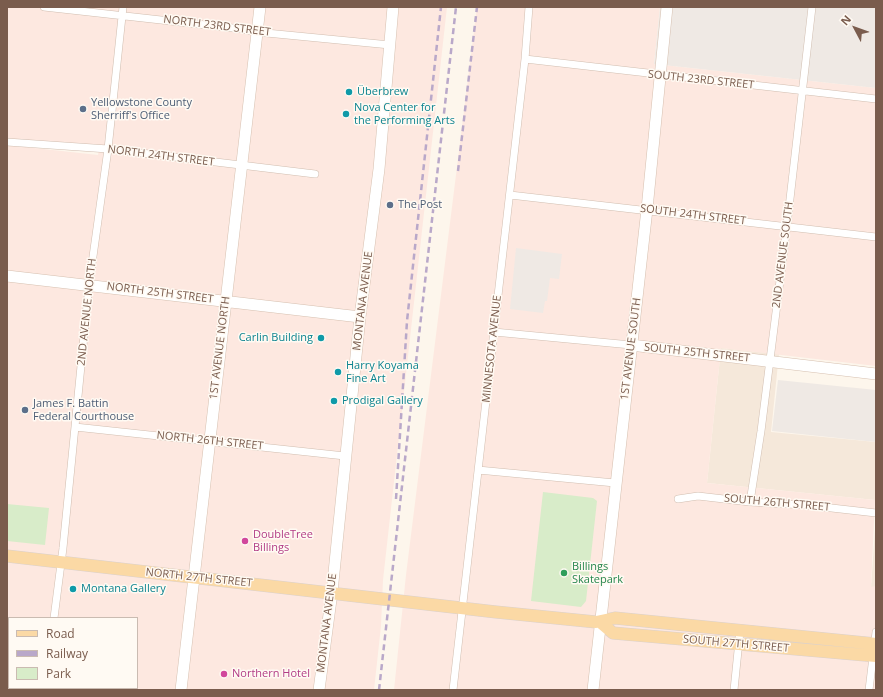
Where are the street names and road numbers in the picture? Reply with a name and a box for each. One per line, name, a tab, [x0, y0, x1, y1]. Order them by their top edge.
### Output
street label: NORTH 23RD STREET	[163, 13, 271, 39]
street label: SOUTH 23RD STREET	[647, 68, 755, 92]
street label: NORTH 24TH STREET	[107, 143, 215, 169]
street label: 2ND AVENUE SOUTH	[770, 201, 796, 309]
street label: SOUTH 24TH STREET	[639, 202, 747, 228]
street label: MONTANA AVENUE	[350, 251, 376, 351]
street label: 2ND AVENUE NORTH	[75, 258, 99, 366]
street label: NORTH 25TH STREET	[106, 280, 214, 306]
street label: MINNESOTA AVENUE	[480, 295, 504, 403]
street label: 1ST AVENUE NORTH	[207, 296, 233, 400]
street label: 1ST AVENUE SOUTH	[618, 297, 644, 401]
street label: SOUTH 25TH STREET	[643, 341, 751, 365]
street label: NORTH 26TH STREET	[156, 429, 264, 453]
street label: SOUTH 26TH STREET	[723, 492, 831, 514]
street label: NORTH 27TH STREET	[145, 566, 253, 590]
street label: MONTANA AVENUE	[314, 573, 340, 673]
street label: SOUTH 27TH STREET	[682, 633, 790, 655]

